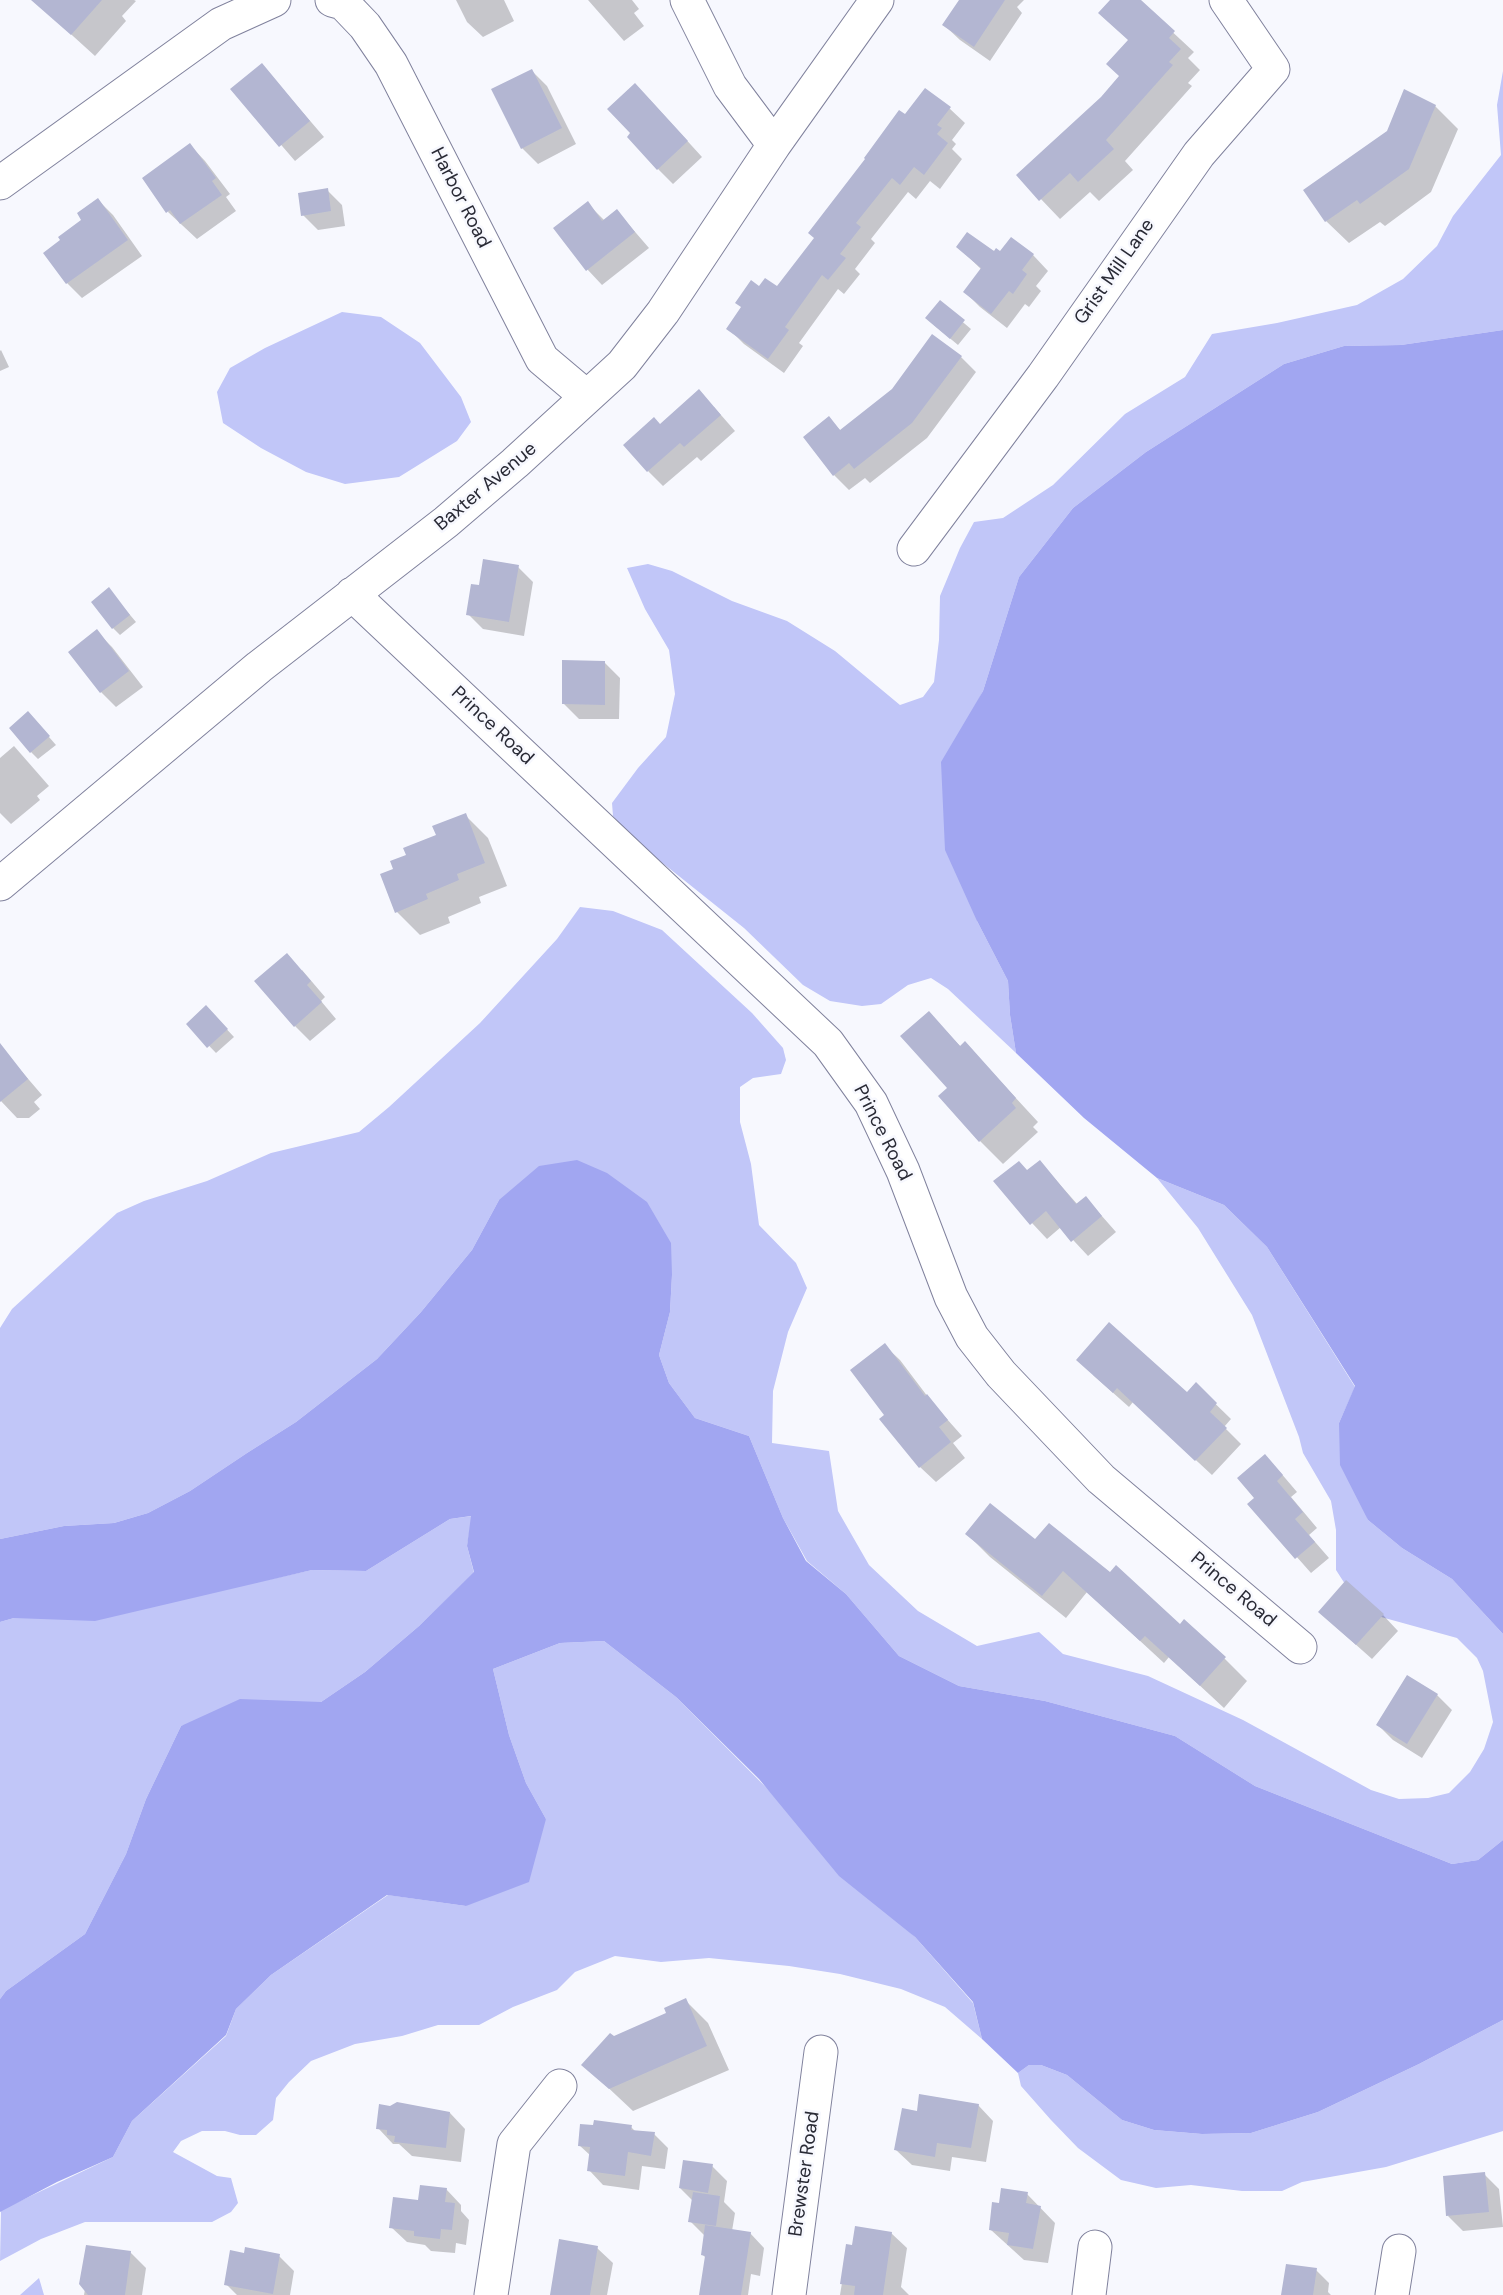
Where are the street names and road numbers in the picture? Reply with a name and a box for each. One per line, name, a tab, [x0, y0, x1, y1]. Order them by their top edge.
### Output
street label: Harbor Road	[425, 144, 495, 252]
street label: Grist Mill Lane	[1070, 215, 1160, 329]
street label: Baxter Avenue	[430, 438, 542, 536]
street label: Prince Road	[446, 682, 538, 770]
street label: Prince Road	[848, 1081, 916, 1185]
street label: Prince Road	[1186, 1548, 1280, 1632]
street label: Brewster Road	[785, 2110, 825, 2238]

